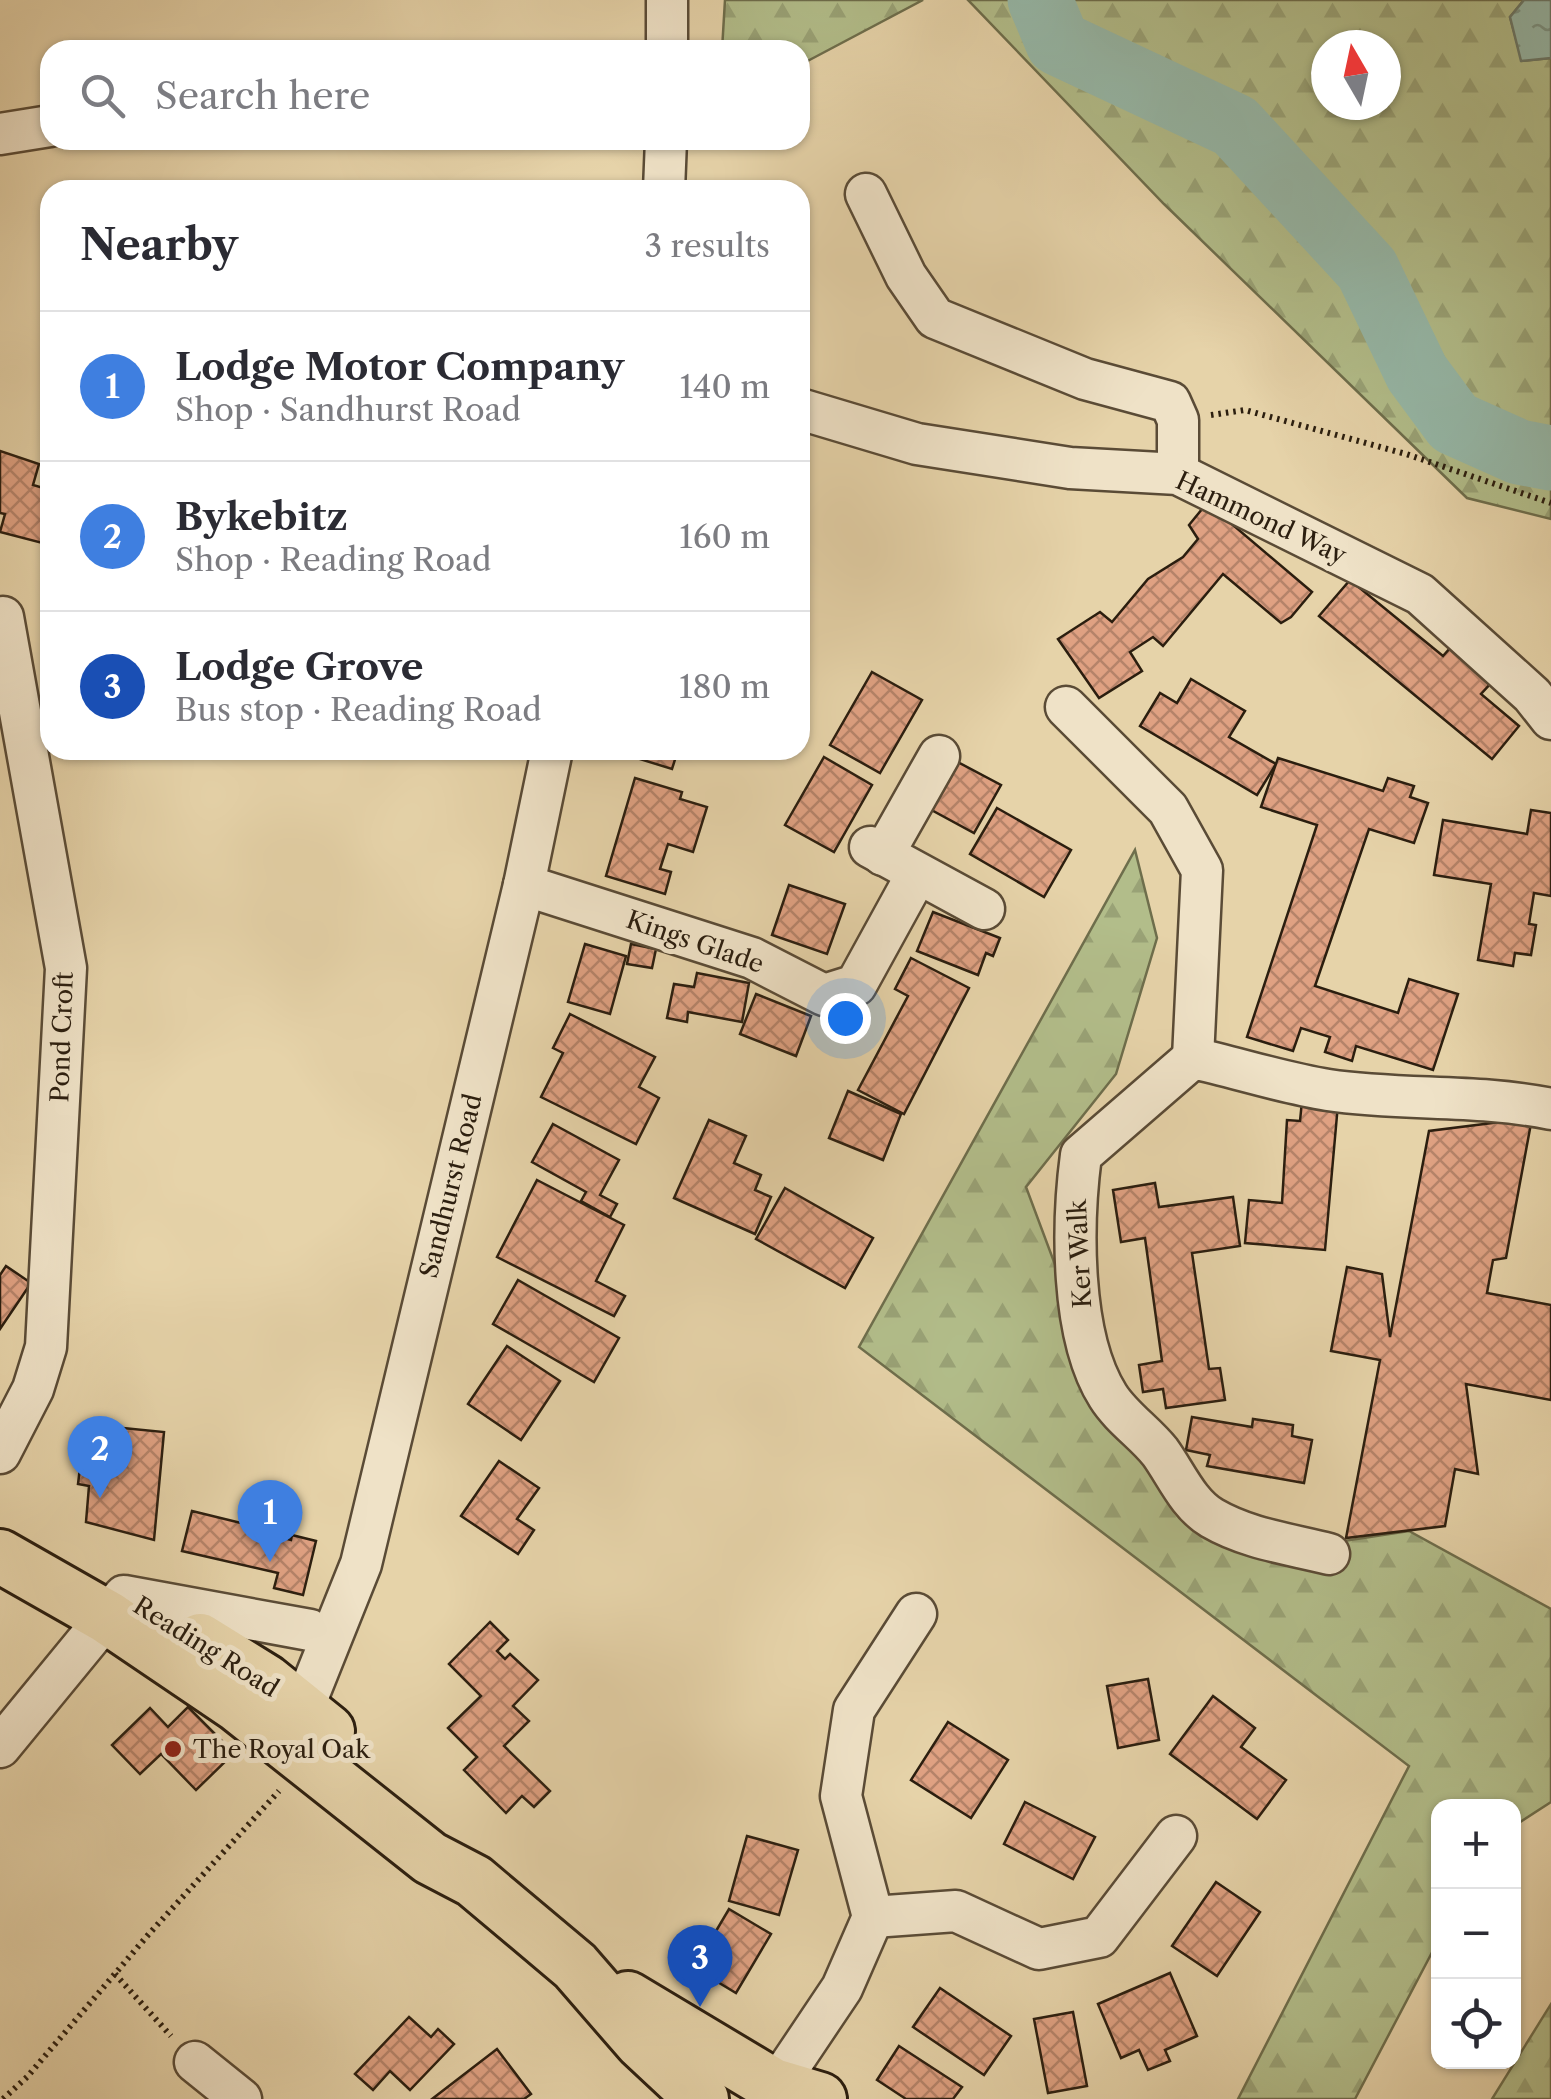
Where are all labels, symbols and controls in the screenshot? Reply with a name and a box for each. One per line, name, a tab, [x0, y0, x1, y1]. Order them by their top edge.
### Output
north arrow	[1311, 30, 1401, 120]
search box	[40, 40, 810, 150]
icon: search	[75, 68, 130, 123]
text: Search here	[155, 72, 370, 119]
text: Nearby	[80, 219, 238, 271]
text: 3 results	[644, 226, 770, 265]
text: Lodge Motor Company	[175, 343, 624, 390]
text: 1	[105, 367, 120, 406]
text: 140 m	[679, 367, 770, 406]
text: Shop · Sandhurst Road	[175, 390, 521, 429]
street label: Hammond Way	[1171, 465, 1352, 571]
text: Bykebitz	[175, 493, 348, 540]
text: 2	[103, 517, 122, 556]
text: 160 m	[679, 517, 770, 556]
text: Shop · Reading Road	[175, 540, 491, 579]
text: Lodge Grove	[175, 643, 423, 690]
text: 3	[103, 667, 122, 706]
text: 180 m	[679, 667, 770, 706]
text: Bus stop · Reading Road	[175, 690, 542, 729]
street label: Kings Glade	[622, 904, 768, 980]
street label: Pond Croft	[44, 970, 80, 1103]
your location	[820, 993, 871, 1044]
street label: Sandhurst Road	[413, 1091, 489, 1281]
street label: Ker Walk	[1062, 1197, 1098, 1309]
pin: 2	[68, 1416, 132, 1498]
pin: 1	[238, 1480, 302, 1562]
street label: Reading Road	[128, 1590, 284, 1704]
place label: The Royal Oak	[193, 1734, 371, 1765]
marker: The Royal Oak	[162, 1738, 184, 1760]
map controls	[1431, 1799, 1521, 2069]
button: +	[1431, 1799, 1521, 1889]
button: −	[1431, 1889, 1521, 1979]
pin: 3	[668, 1924, 732, 2007]
button: locate	[1431, 1979, 1521, 2069]

